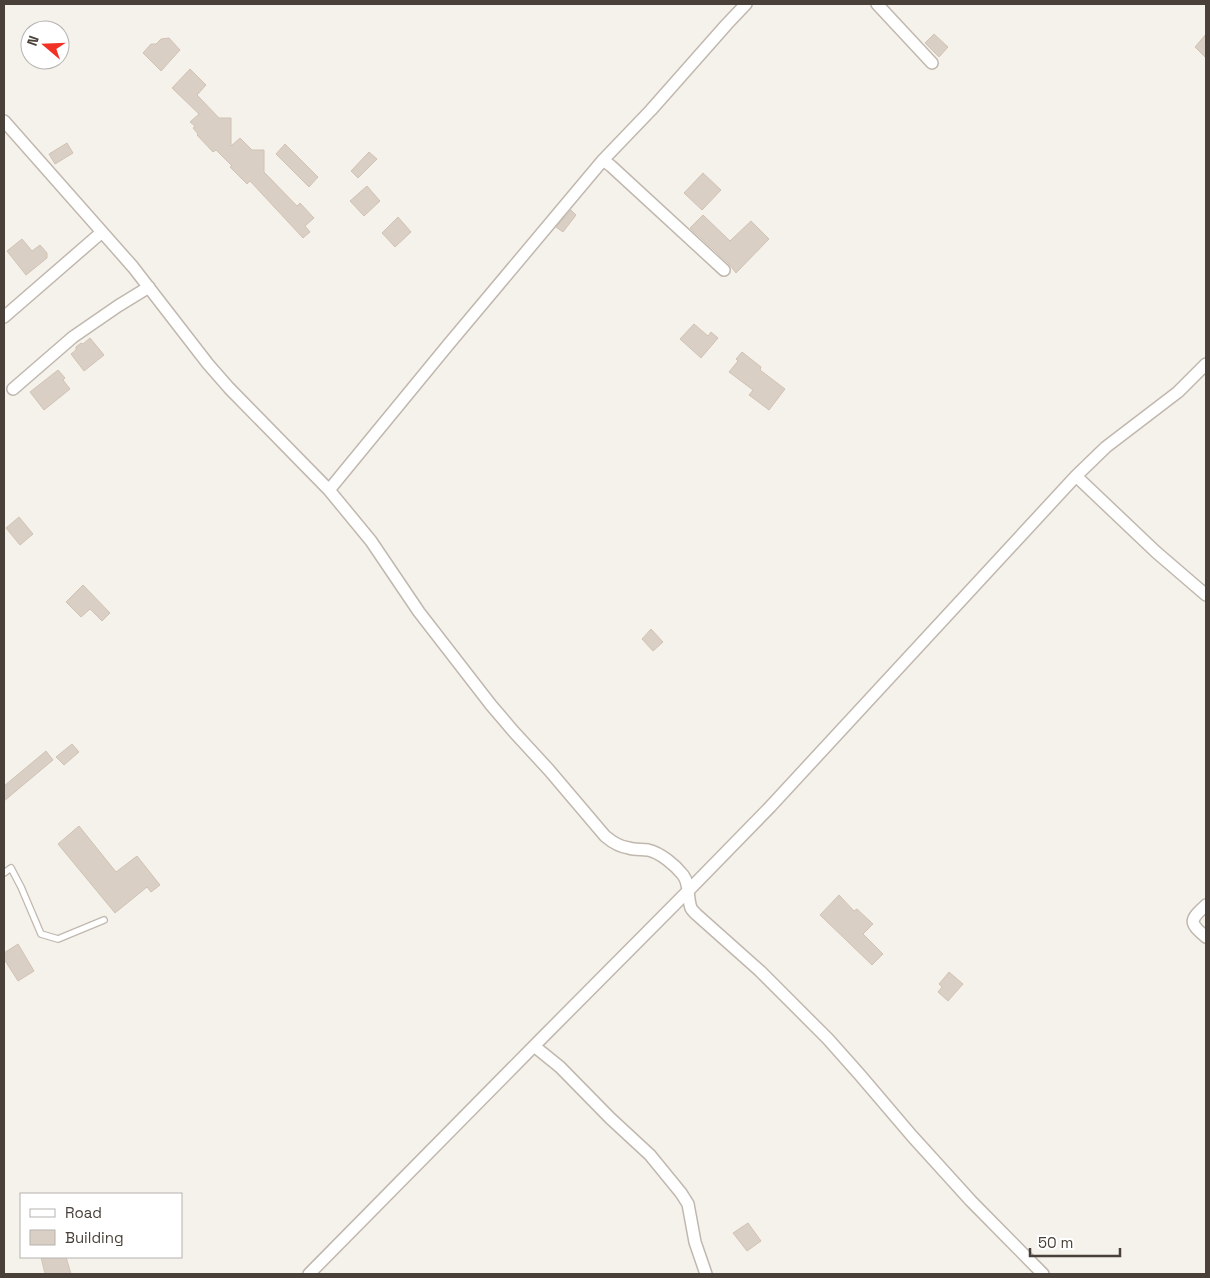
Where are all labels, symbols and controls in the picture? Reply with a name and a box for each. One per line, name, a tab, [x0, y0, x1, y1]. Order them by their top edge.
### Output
north arrow	[20, 20, 70, 70]
text: N	[23, 33, 43, 48]
legend	[20, 1193, 182, 1258]
text: Road	[65, 1203, 102, 1222]
scale bar	[1030, 1226, 1120, 1258]
text: Building	[65, 1228, 124, 1247]
text: 50 m	[1038, 1233, 1073, 1252]

